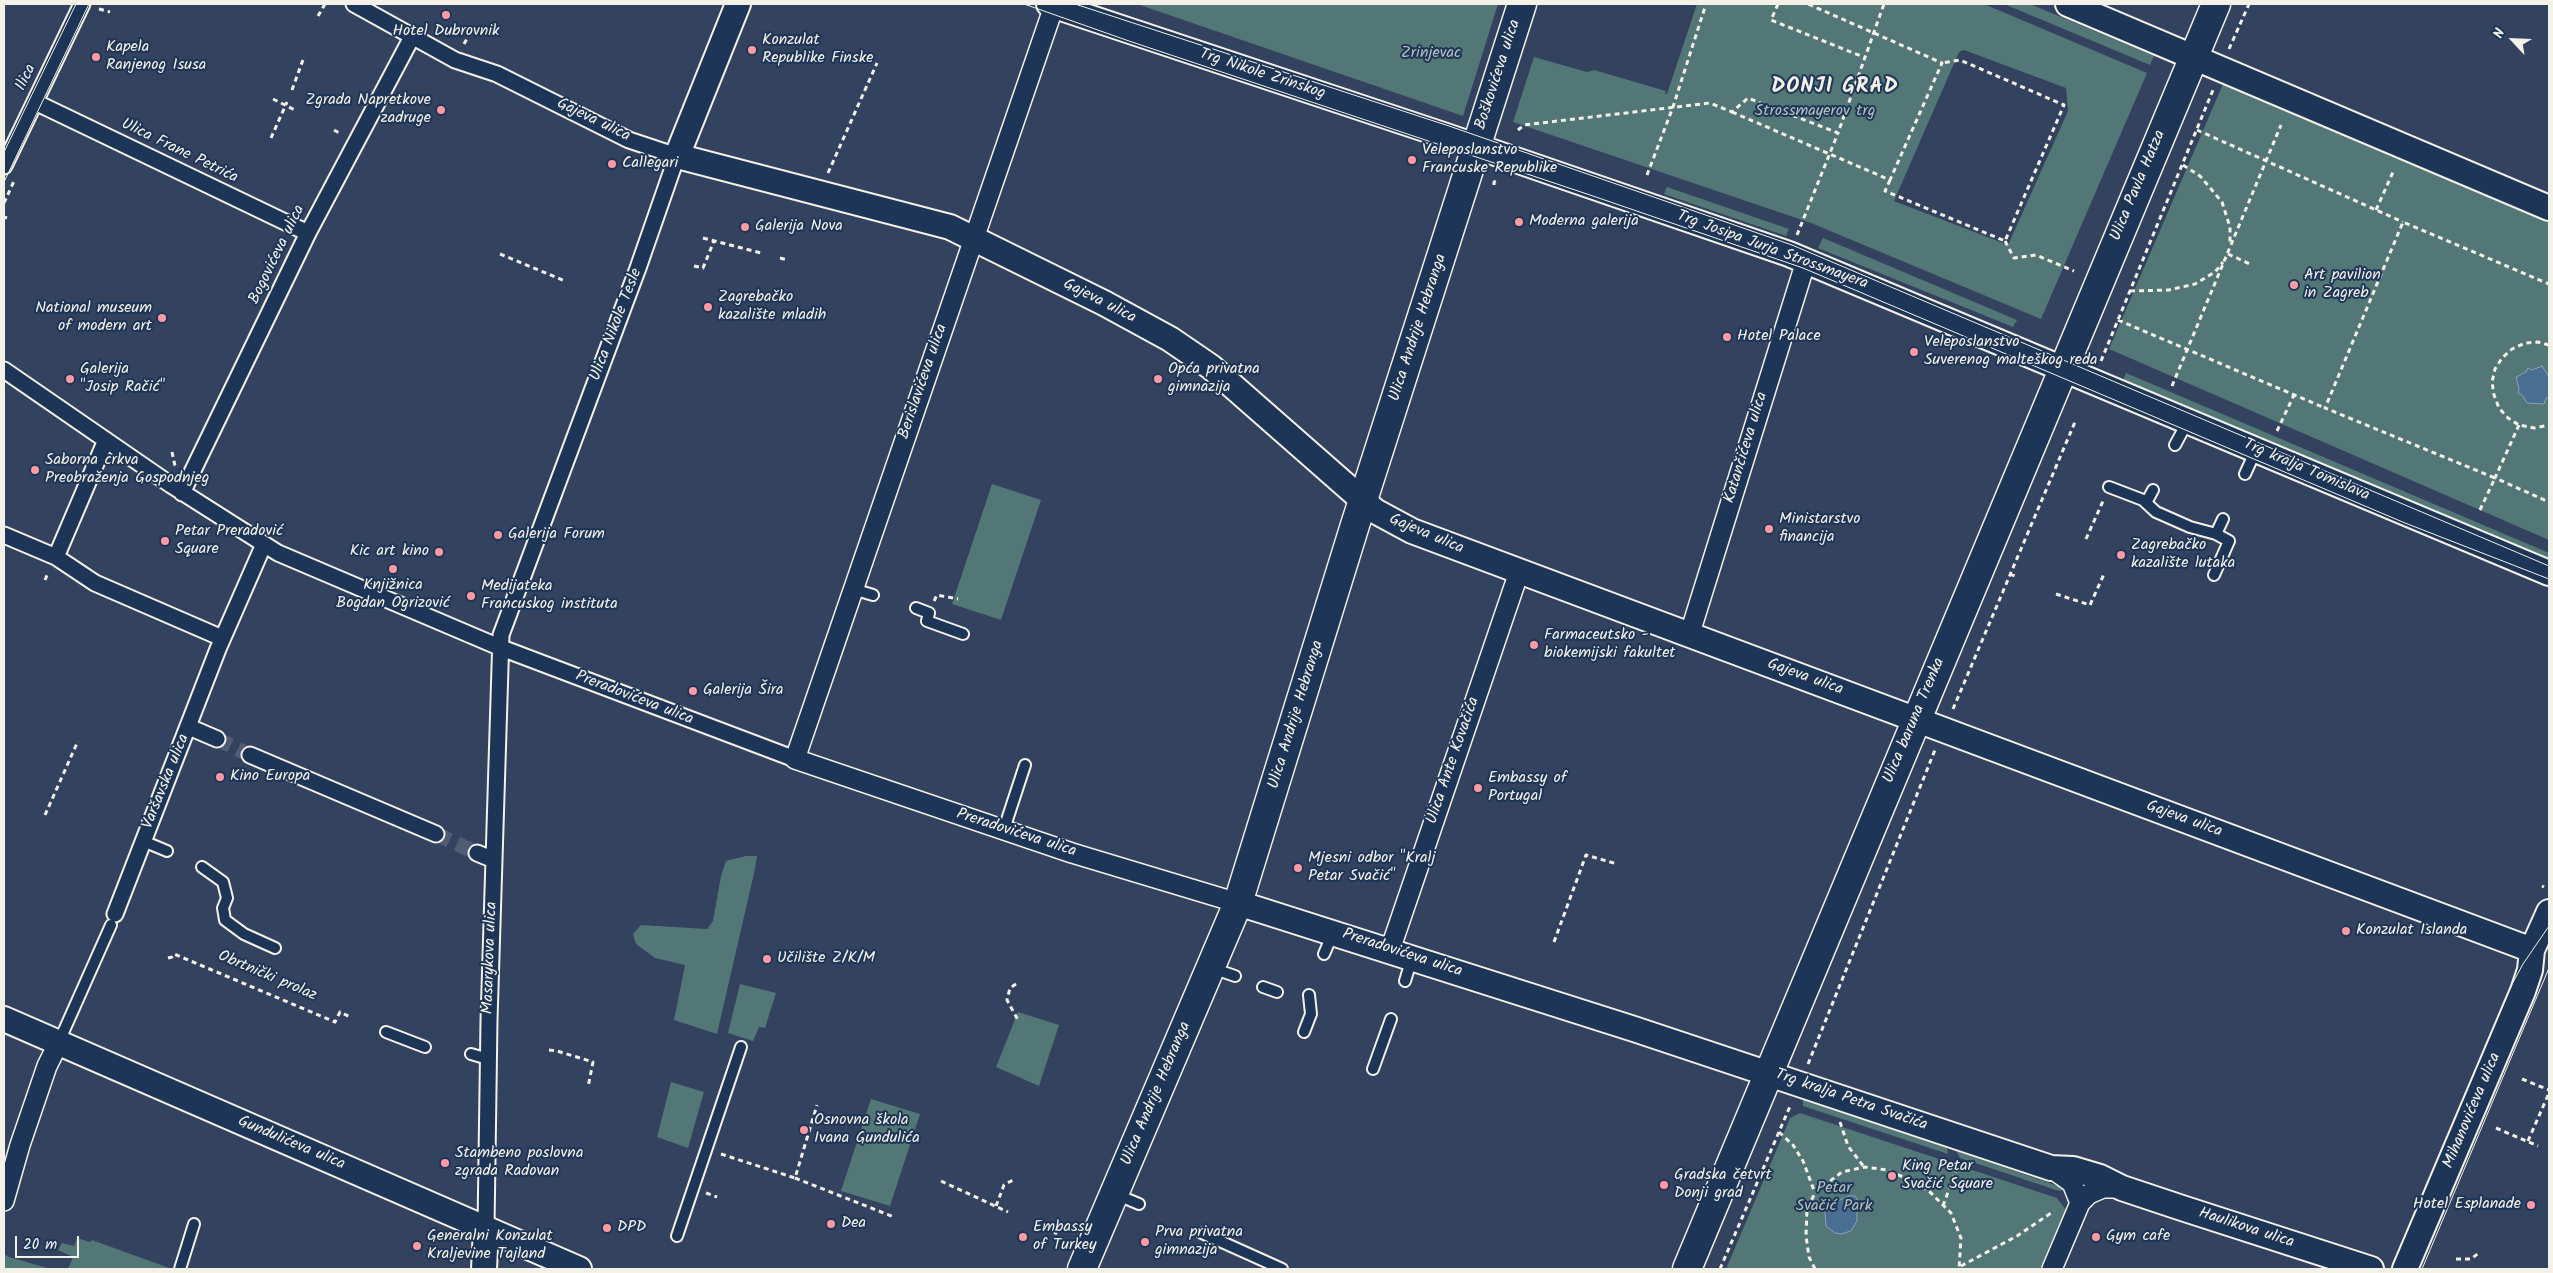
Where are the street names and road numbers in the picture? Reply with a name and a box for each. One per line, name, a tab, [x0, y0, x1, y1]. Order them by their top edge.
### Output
street label: Boškovićeva ulica	[1472, 18, 1526, 132]
street label: Trg Nikole Zrinskog	[1196, 46, 1328, 104]
street label: Ilica	[12, 62, 42, 94]
street label: Gajeva ulica	[553, 95, 633, 147]
street label: Ulica Frane Petrića	[117, 115, 241, 189]
street label: Ulica Pavla Hatza	[2107, 128, 2171, 244]
street label: Bogovićeva ulica	[246, 202, 310, 308]
street label: Trg Josipa Jurja Strossmayera	[1674, 207, 1870, 295]
street label: Ulica Andrije Hebranga	[1386, 252, 1452, 404]
street label: Ulica Nikole Tesle	[587, 266, 647, 384]
street label: Gajeva ulica	[1059, 275, 1139, 329]
street label: Berislavićeva ulica	[895, 322, 953, 442]
street label: Katančićeva ulica	[1721, 390, 1773, 506]
street label: Trg kralja Tomislava	[2240, 436, 2372, 506]
street label: Gajeva ulica	[1386, 511, 1466, 559]
street label: Ulica Andrije Hebranga	[1265, 639, 1329, 791]
street label: Gajeva ulica	[1764, 655, 1846, 701]
street label: Ulica baruna Trenka	[1880, 655, 1950, 787]
street label: Preradovićeva ulica	[572, 668, 696, 730]
street label: Ulica Ante Kovačića	[1423, 695, 1485, 827]
street label: Varšavska ulica	[139, 732, 195, 832]
street label: Gajeva ulica	[2143, 797, 2225, 843]
street label: Preradovićeva ulica	[954, 806, 1078, 862]
street label: Masarykova ulica	[479, 901, 503, 1015]
street label: Preradovićeva ulica	[1340, 926, 1464, 982]
street label: Obrtnički prolaz	[215, 948, 319, 1006]
street label: Ulica Andrije Hebranga	[1118, 1019, 1196, 1169]
street label: Mihanovićeva ulica	[2440, 1050, 2506, 1172]
street label: Trg kralja Petra Svačića	[1772, 1066, 1930, 1136]
street label: Gundulićeva ulica	[235, 1113, 347, 1175]
street label: Haulikova ulica	[2196, 1205, 2296, 1253]

